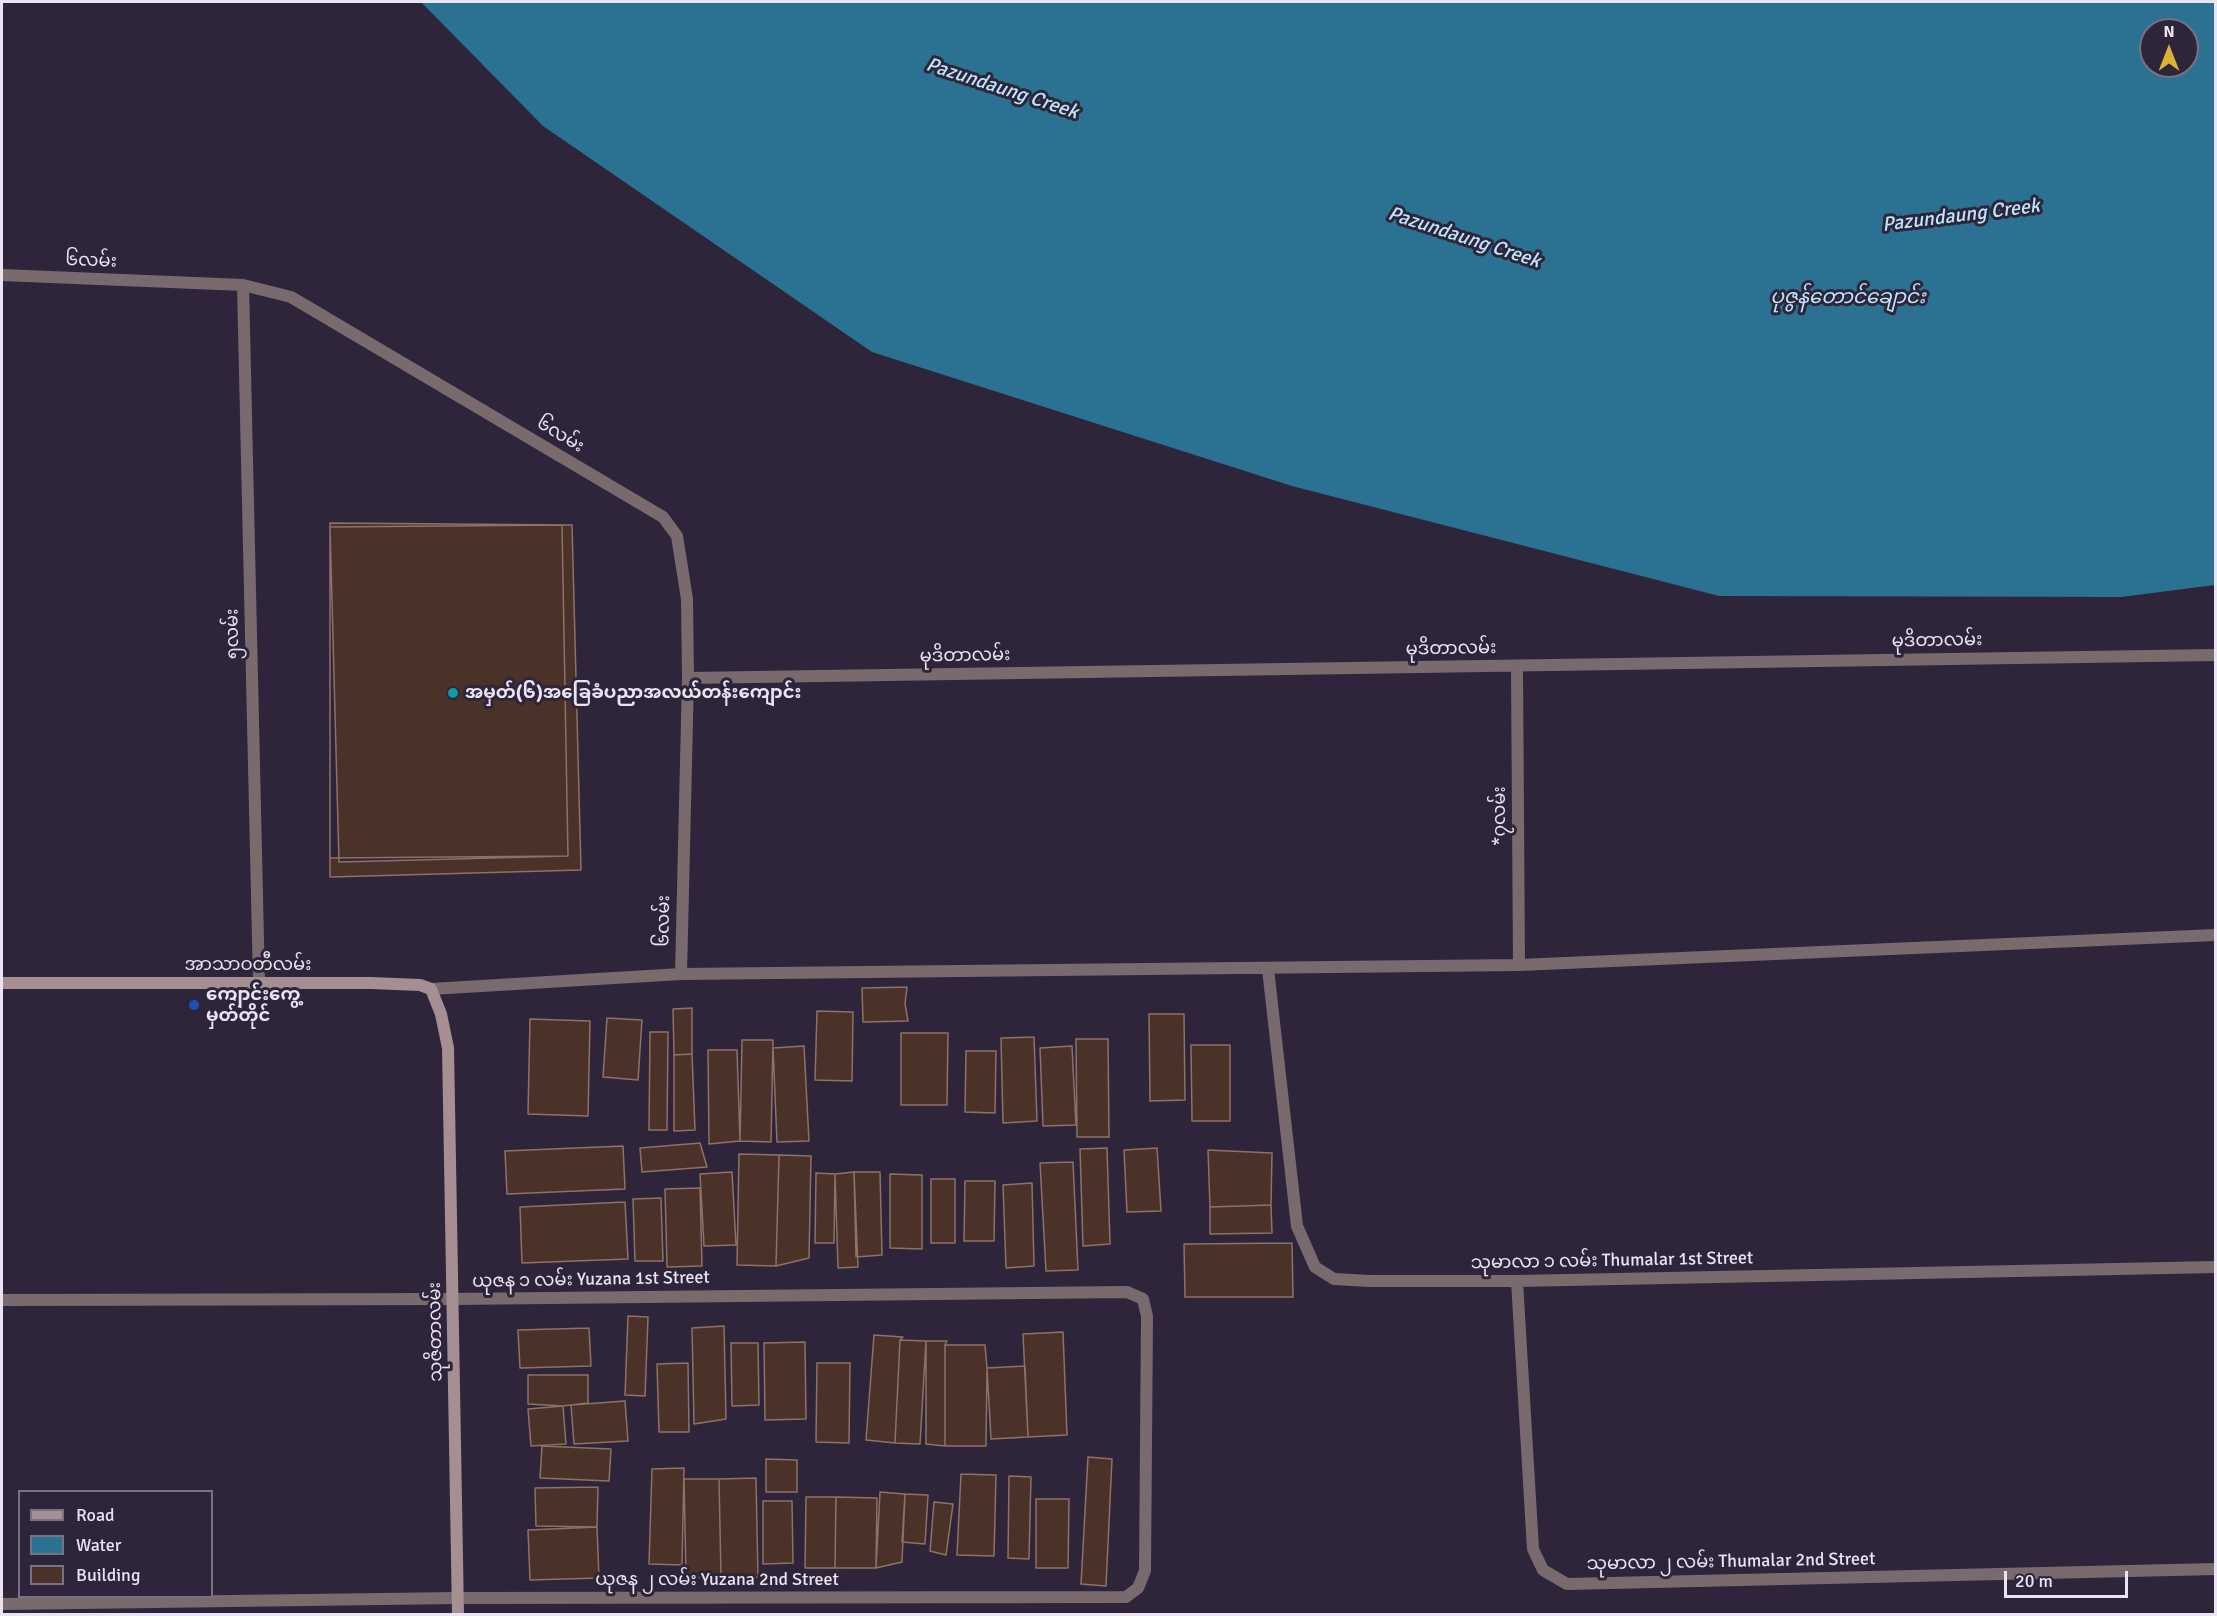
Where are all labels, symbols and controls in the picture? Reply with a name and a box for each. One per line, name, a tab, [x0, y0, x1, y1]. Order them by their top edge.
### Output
north arrow	[2139, 18, 2199, 78]
text: N	[2163, 22, 2175, 42]
water label: Pazundaung Creek	[923, 53, 1081, 125]
water label: Pazundaung Creek	[1881, 194, 2041, 238]
water label: Pazundaung Creek	[1385, 202, 1543, 274]
street label: ၆လမ်း	[65, 249, 117, 273]
water label: ပုဇွန်တောင်ချောင်း	[1770, 286, 1926, 310]
street label: ၆လမ်း	[532, 412, 588, 458]
street label: ၅လမ်း	[222, 608, 244, 660]
street label: မုဒိတာလမ်း	[1891, 629, 1983, 653]
street label: မုဒိတာလမ်း	[1405, 637, 1497, 661]
street label: မုဒိတာလမ်း	[919, 644, 1011, 668]
place label: အမှတ်(၆)အခြေခံပညာအလယ်တန်းကျောင်း	[465, 682, 801, 704]
marker: အမှတ်(၆)အခြေခံပညာအလယ်တန်းကျောင်း	[446, 686, 460, 700]
street label: *၇လမ်း	[1489, 786, 1511, 846]
street label: ၆လမ်း	[653, 895, 675, 947]
street label: အာသာဝတီလမ်း	[185, 954, 311, 976]
place label: ကျောင်းကွေ့ မှတ်တိုင်	[206, 984, 300, 1026]
marker: ကျောင်းကွေ့ မှတ်တိုင်	[187, 998, 201, 1012]
street label: သုမာလာ ၁ လမ်း Thumalar 1st Street	[1471, 1248, 1753, 1274]
street label: ယုဇန ၁ လမ်း Yuzana 1st Street	[472, 1267, 710, 1293]
street label: သုဇိတာလမ်း	[424, 1282, 448, 1382]
legend	[18, 1490, 213, 1598]
text: Road	[76, 1504, 115, 1526]
text: Water	[76, 1534, 121, 1556]
street label: သုမာလာ ၂ လမ်း Thumalar 2nd Street	[1586, 1549, 1876, 1575]
scale bar	[2007, 1559, 2132, 1597]
text: Building	[76, 1564, 140, 1586]
street label: ယုဇန ၂ လမ်း Yuzana 2nd Street	[595, 1569, 839, 1591]
text: 20 m	[2015, 1570, 2053, 1592]

